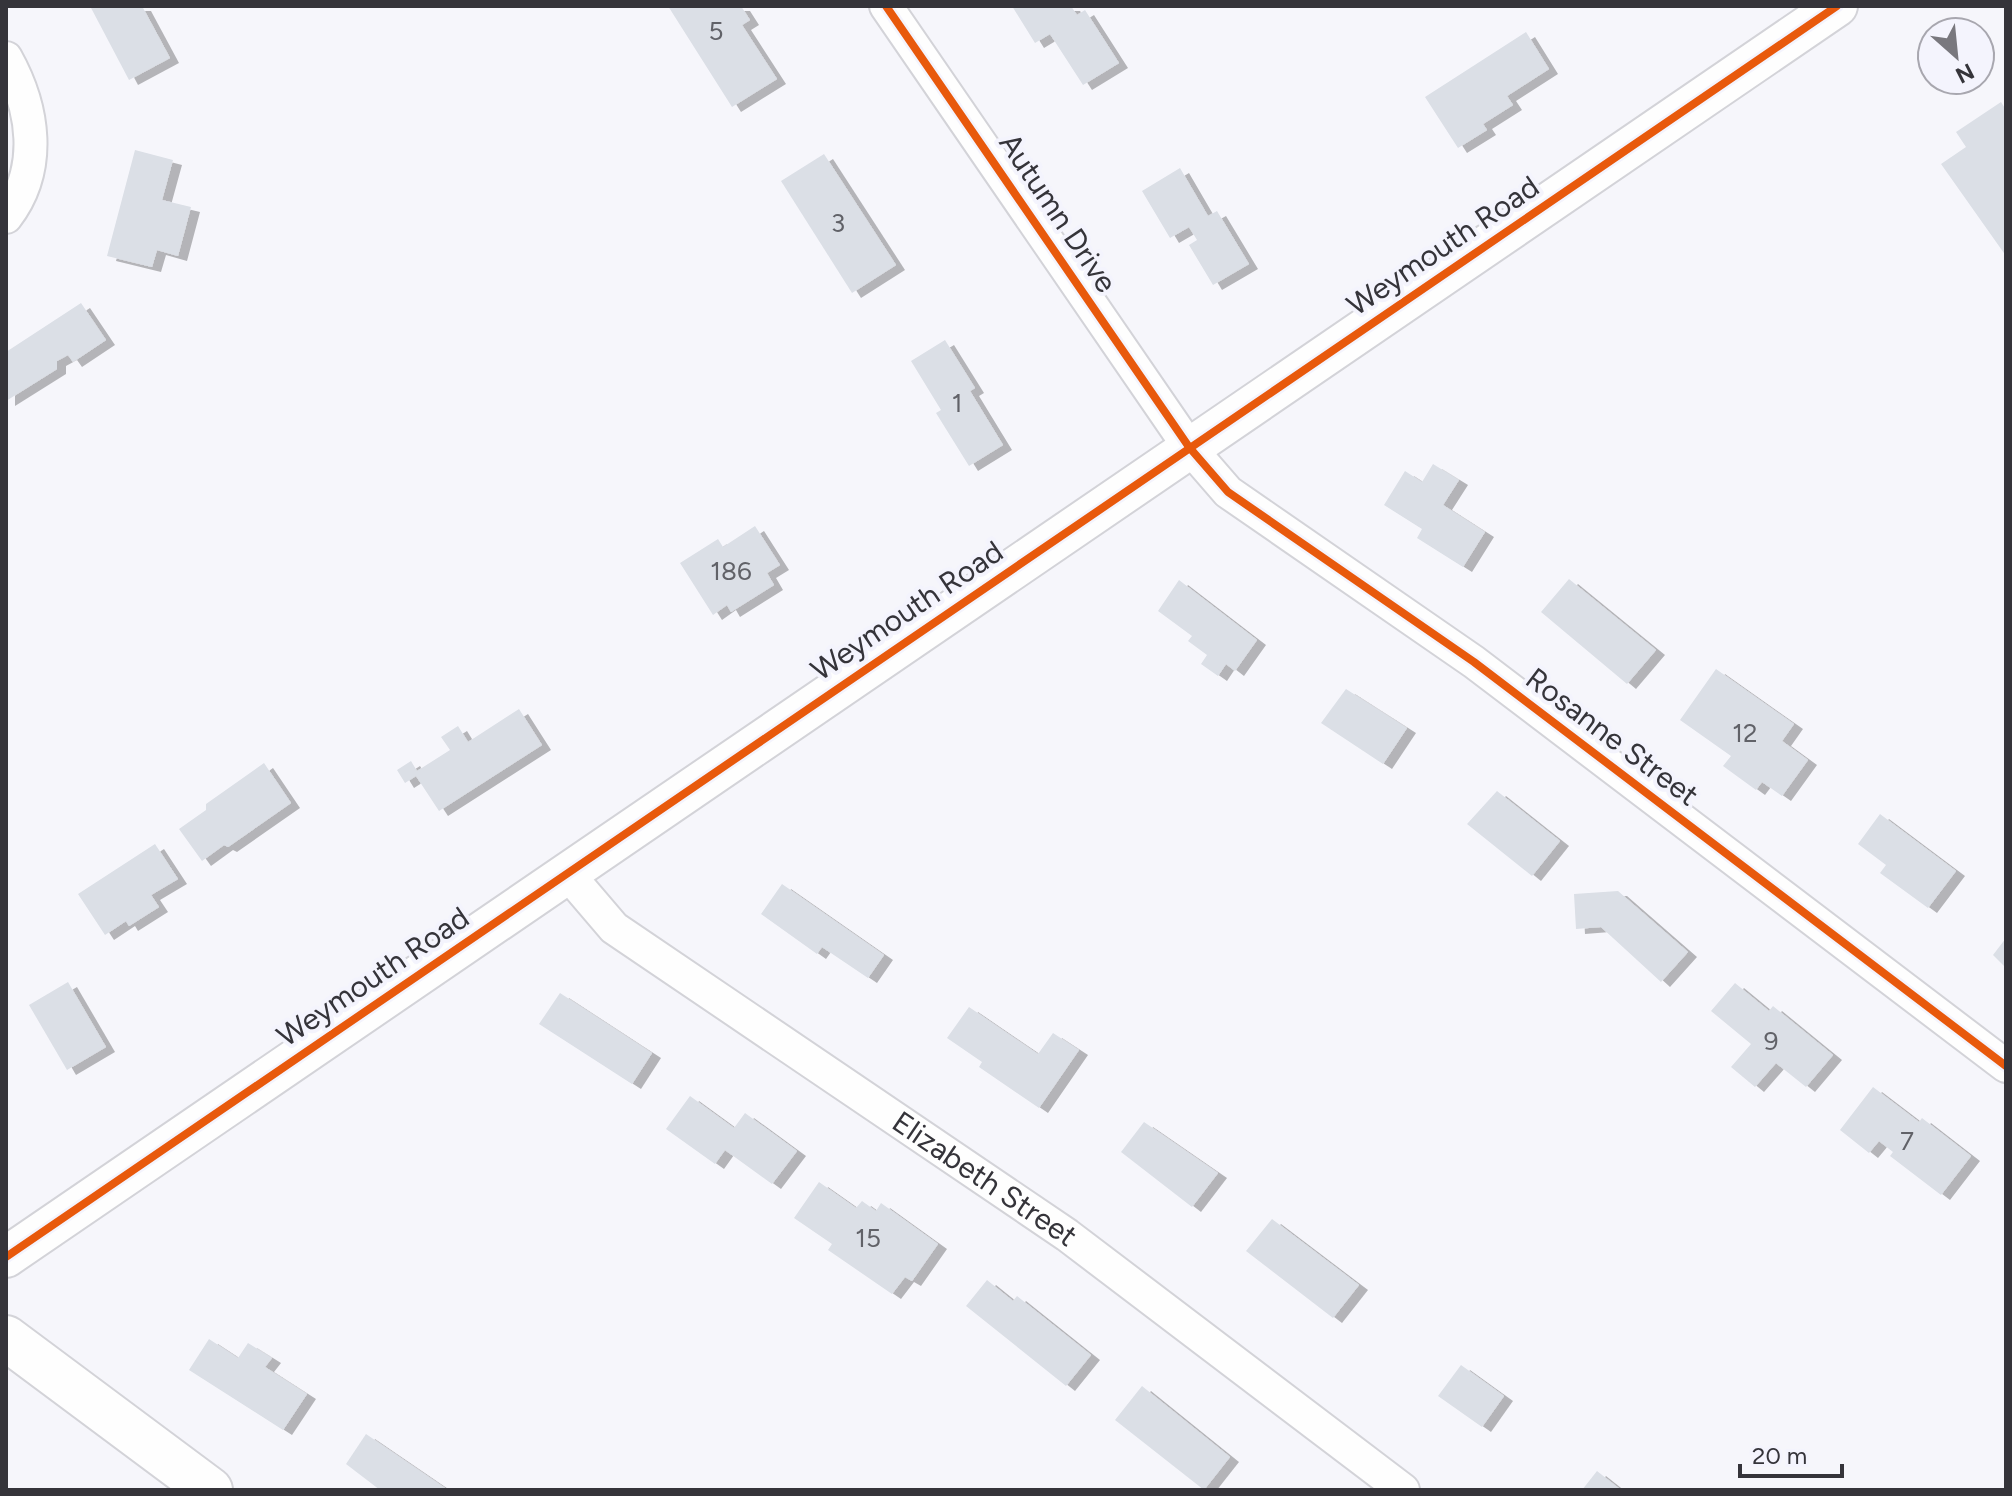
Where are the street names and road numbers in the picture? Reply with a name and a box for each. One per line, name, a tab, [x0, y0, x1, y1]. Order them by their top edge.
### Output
street label: Autumn Drive	[992, 126, 1125, 299]
street label: Weymouth Road	[1340, 168, 1546, 323]
street label: Weymouth Road	[804, 533, 1010, 688]
street label: Rosanne Street	[1519, 660, 1706, 814]
street label: Weymouth Road	[270, 899, 476, 1054]
street label: Elizabeth Street	[886, 1103, 1085, 1254]

